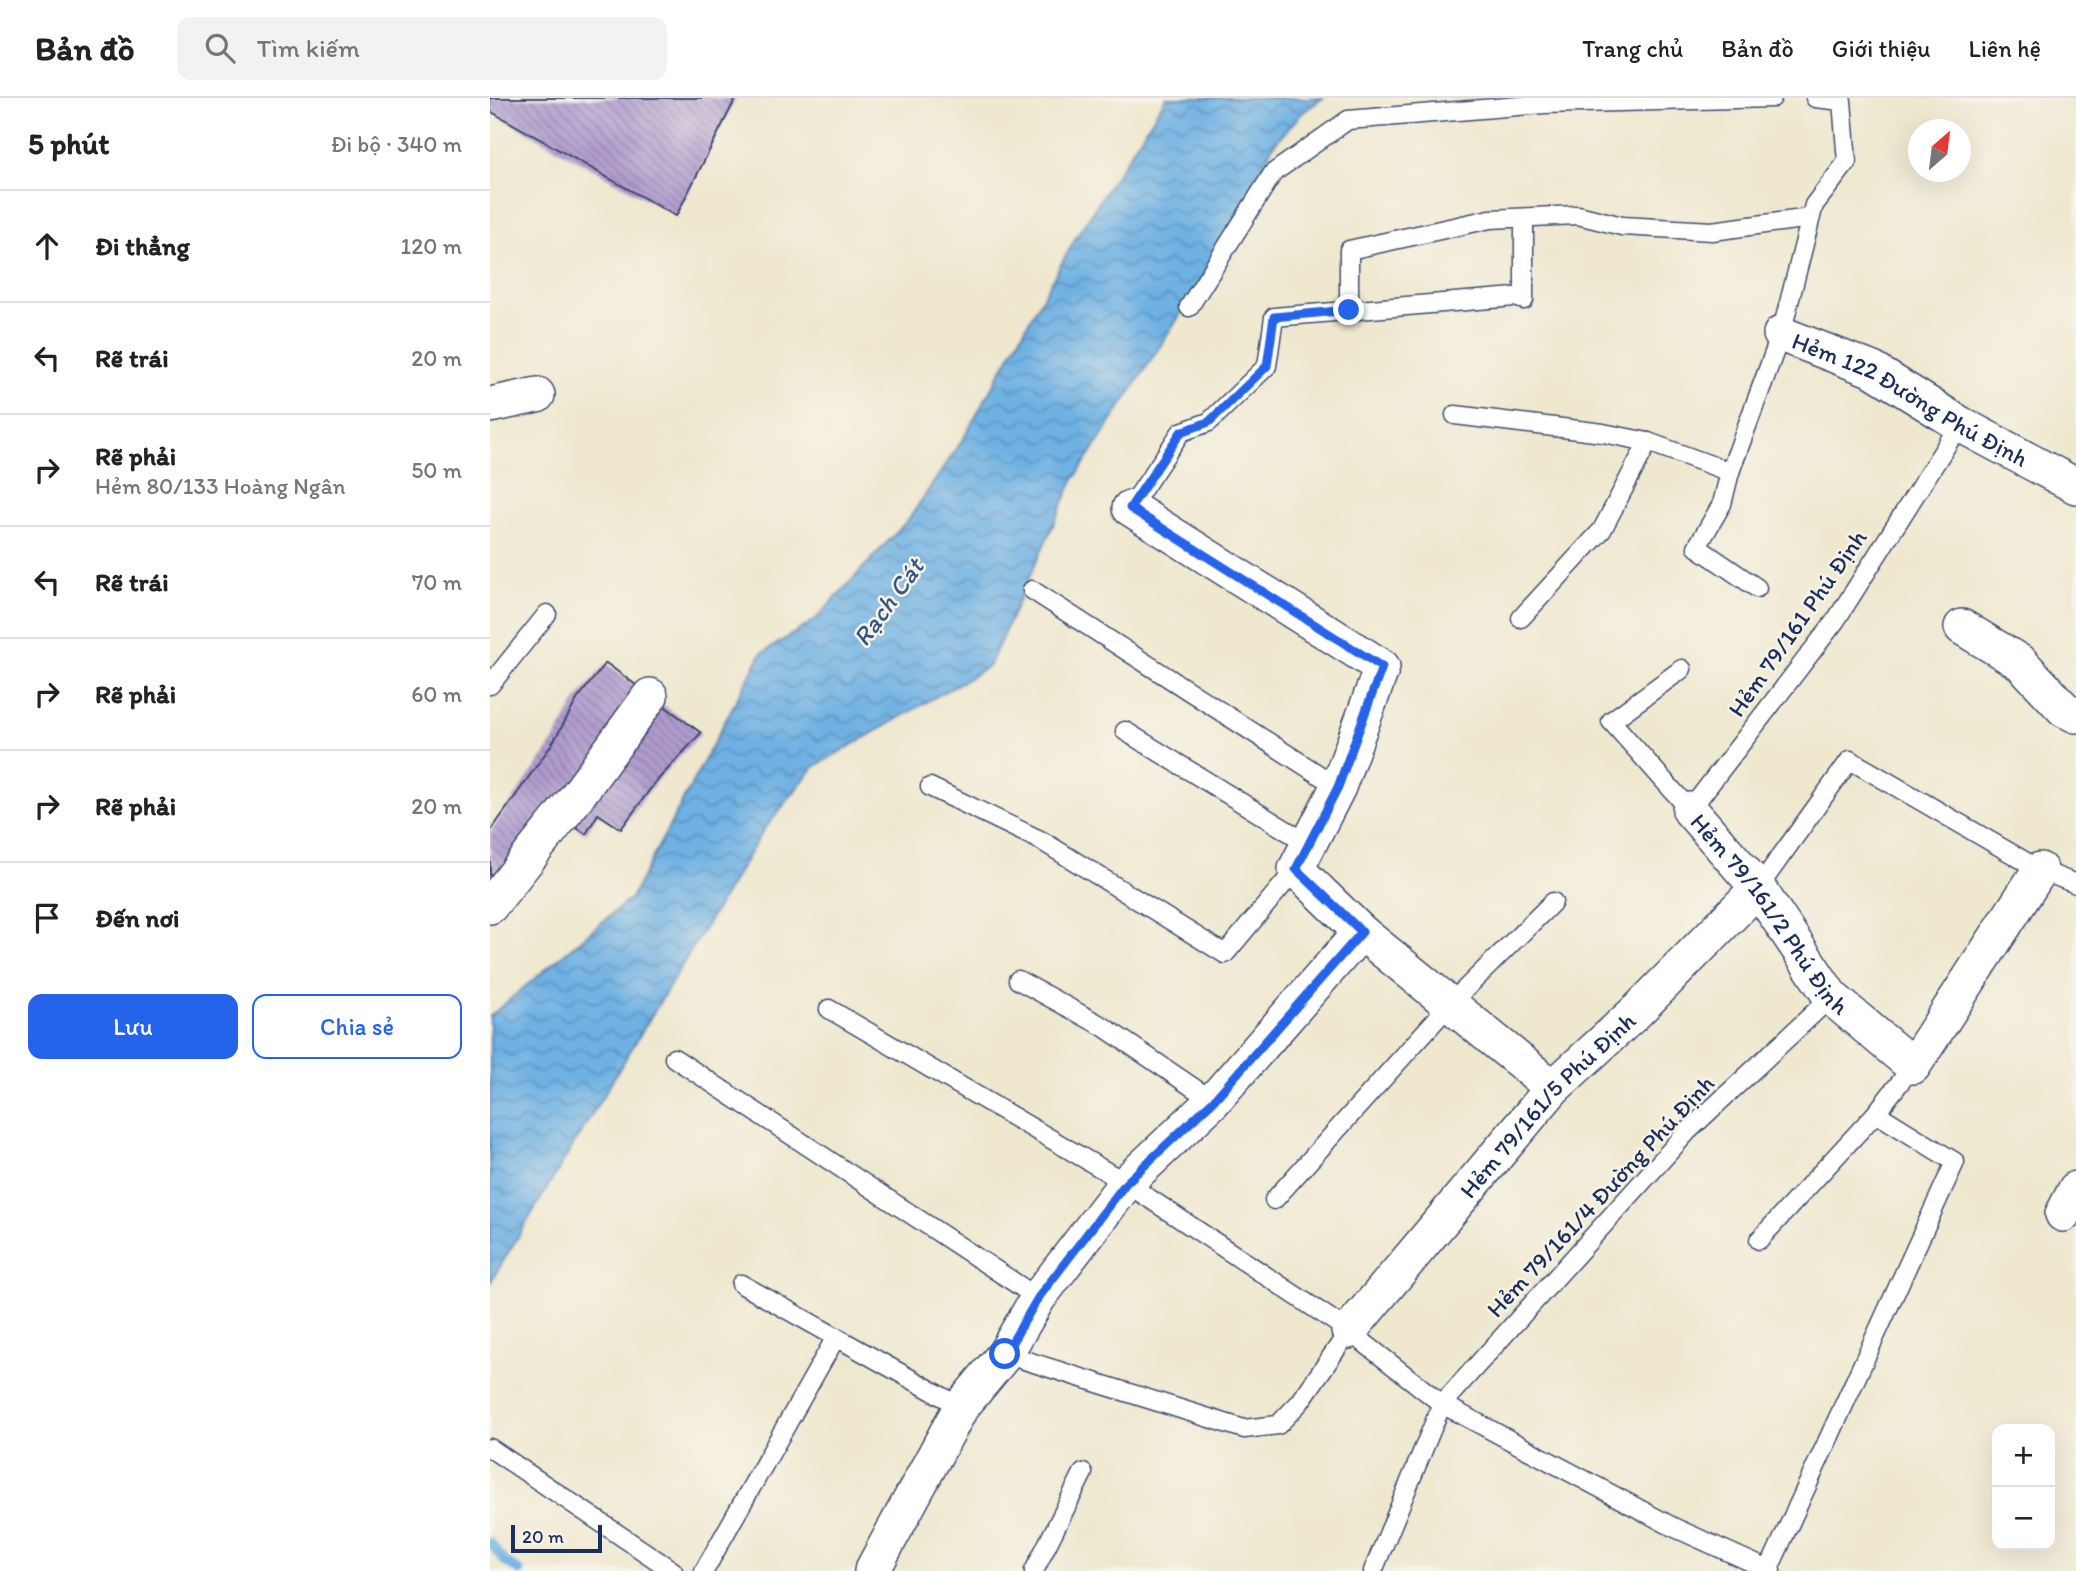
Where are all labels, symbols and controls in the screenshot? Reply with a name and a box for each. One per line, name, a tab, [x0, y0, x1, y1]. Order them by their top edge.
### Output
search box	[177, 17, 667, 80]
text: Bản đồ	[35, 29, 135, 68]
icon: search	[201, 29, 239, 67]
text: Tìm kiếm	[257, 32, 360, 64]
text: Trang chủ	[1582, 34, 1683, 63]
text: Bản đồ	[1721, 34, 1794, 63]
text: Giới thiệu	[1832, 34, 1931, 63]
text: Liên hệ	[1969, 34, 2041, 63]
north arrow	[1908, 119, 1971, 182]
text: 5 phút	[28, 125, 110, 162]
text: Đi bộ · 340 m	[331, 130, 462, 158]
icon: ahead	[28, 227, 66, 265]
text: Đi thẳng	[95, 230, 190, 262]
text: 120 m	[401, 232, 462, 260]
route end	[1333, 294, 1364, 325]
street label: Hẻm 122 Đường Phú Định	[1788, 325, 2033, 472]
icon: left	[28, 339, 66, 377]
text: Rẽ trái	[95, 342, 169, 374]
text: 20 m	[411, 344, 462, 372]
text: Rẽ phải	[95, 440, 176, 472]
icon: right	[28, 451, 66, 489]
text: 50 m	[411, 456, 462, 484]
text: Hẻm 80/133 Hoàng Ngân	[95, 472, 346, 500]
street label: Hẻm 79/161 Phú Định	[1721, 524, 1873, 722]
water label: Rạch Cát	[845, 550, 932, 652]
icon: left	[28, 563, 66, 601]
text: Rẽ trái	[95, 566, 169, 598]
text: 70 m	[412, 568, 462, 596]
icon: right	[28, 675, 66, 713]
text: Rẽ phải	[95, 678, 176, 710]
text: 60 m	[411, 680, 462, 708]
icon: right	[28, 787, 66, 825]
text: Rẽ phải	[95, 790, 176, 822]
text: 20 m	[411, 792, 462, 820]
street label: Hẻm 79/161/2 Phú Định	[1685, 807, 1855, 1020]
icon: arrive	[28, 899, 66, 937]
text: Đến nơi	[95, 902, 180, 934]
button: Lưu	[28, 994, 238, 1059]
button: Chia sẻ	[252, 994, 462, 1059]
street label: Hẻm 79/161/5 Phú Định	[1453, 1005, 1641, 1204]
street label: Hẻm 79/161/4 Đường Phú Định	[1480, 1069, 1720, 1323]
route start	[989, 1338, 1020, 1369]
map controls	[1992, 1424, 2055, 1550]
button: +	[1992, 1424, 2055, 1487]
button: −	[1992, 1487, 2055, 1550]
scale bar	[511, 1522, 602, 1554]
text: 20 m	[522, 1525, 564, 1548]

